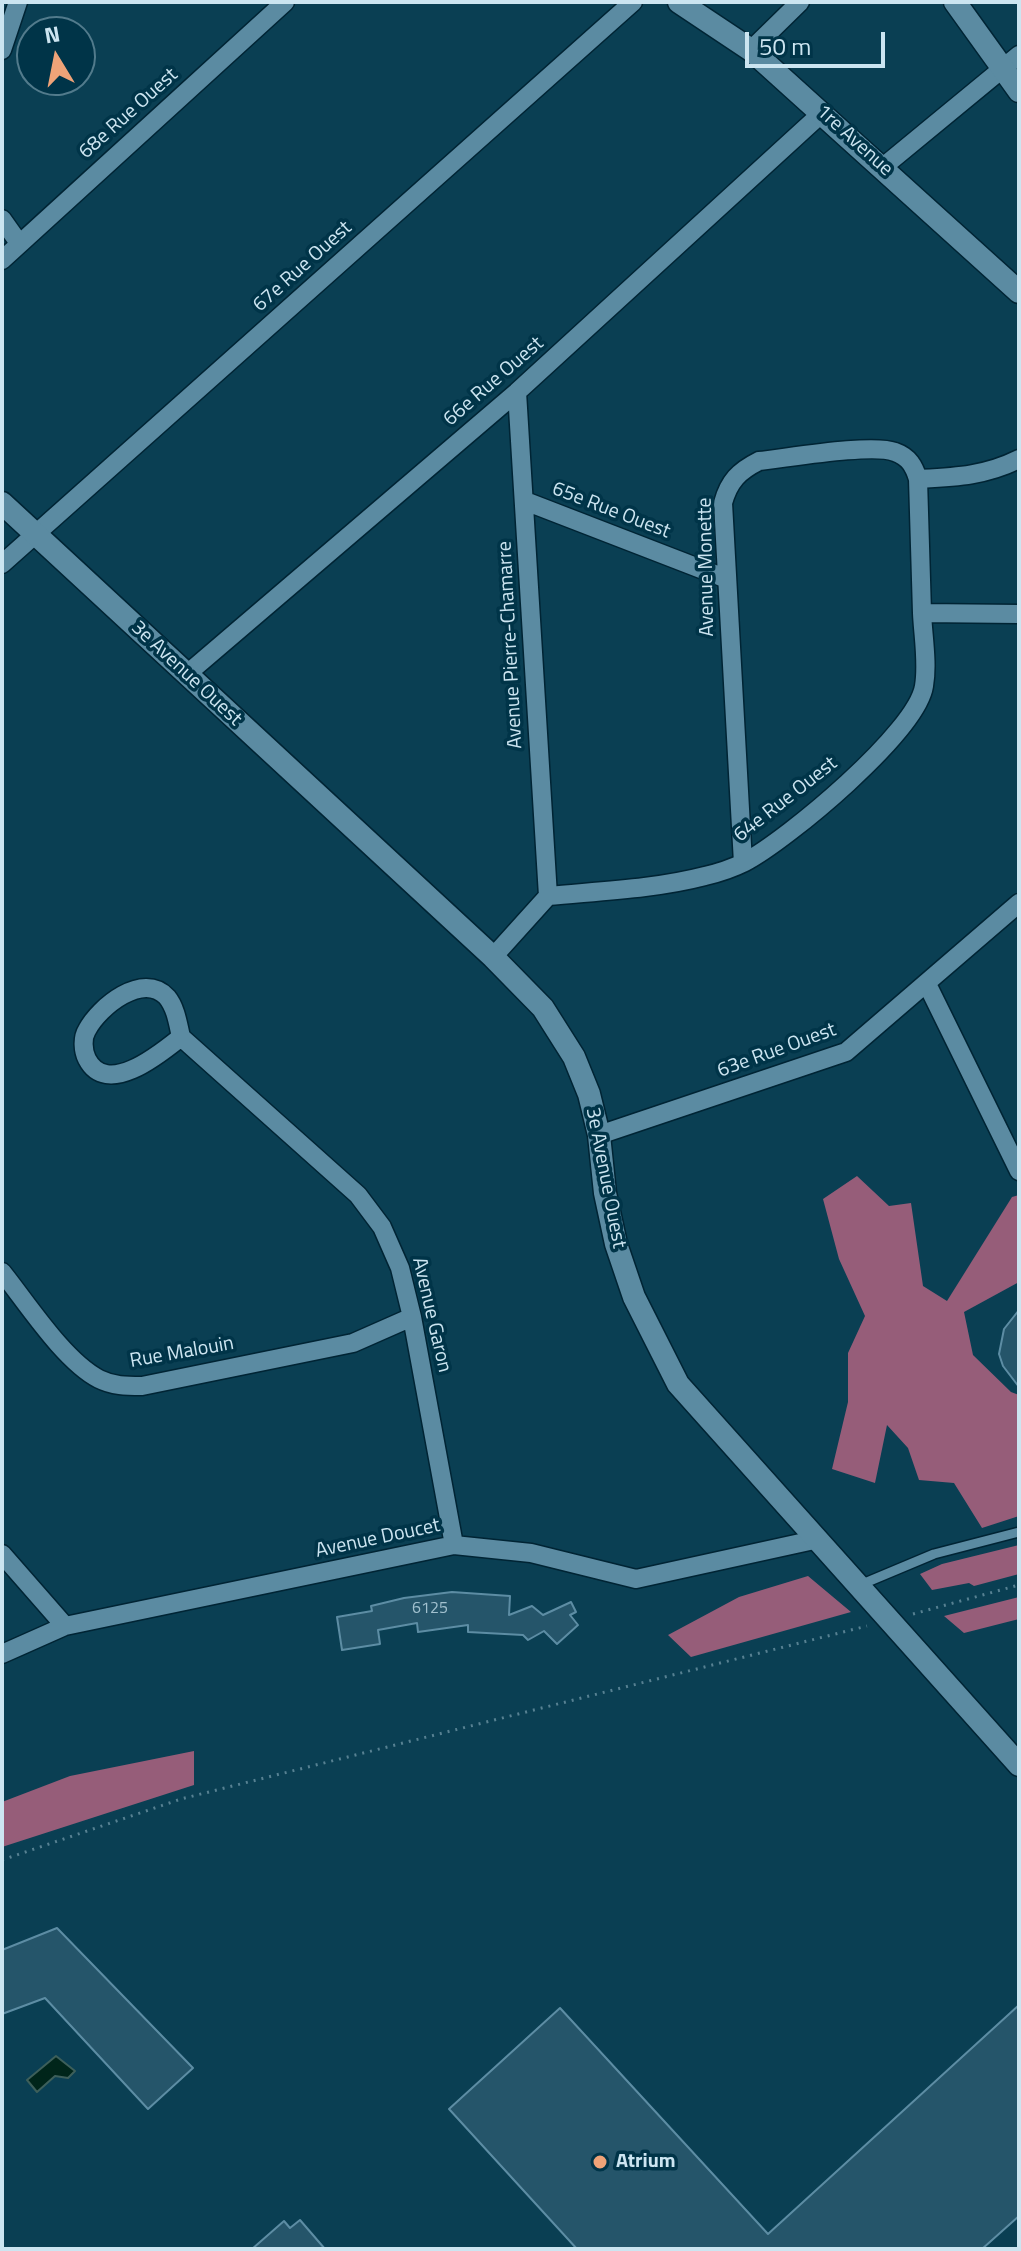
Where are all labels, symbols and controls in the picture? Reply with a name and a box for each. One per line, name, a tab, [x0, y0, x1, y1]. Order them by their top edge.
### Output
north arrow	[16, 16, 96, 96]
text: N	[42, 16, 63, 52]
scale bar	[749, 16, 889, 66]
text: 50 m	[759, 28, 811, 64]
street label: 68e Rue Ouest	[75, 63, 183, 165]
street label: 1re Avenue	[811, 100, 897, 182]
street label: 67e Rue Ouest	[249, 216, 357, 318]
street label: 66e Rue Ouest	[439, 332, 549, 432]
street label: 65e Rue Ouest	[549, 477, 673, 545]
street label: Avenue Monette	[694, 497, 720, 637]
street label: Avenue Pierre-Chamarre	[494, 541, 528, 749]
street label: 3e Avenue Ouest	[126, 616, 246, 732]
street label: 64e Rue Ouest	[730, 752, 842, 848]
street label: 63e Rue Ouest	[714, 1018, 840, 1084]
street label: 3e Avenue Ouest	[580, 1106, 630, 1250]
street label: Avenue Garon	[406, 1255, 456, 1375]
street label: Rue Malouin	[128, 1332, 236, 1374]
street label: Avenue Doucet	[314, 1514, 442, 1564]
house number: 6125	[412, 1599, 448, 1619]
place label: Atrium	[616, 2150, 676, 2174]
marker: Atrium	[591, 2153, 609, 2171]

